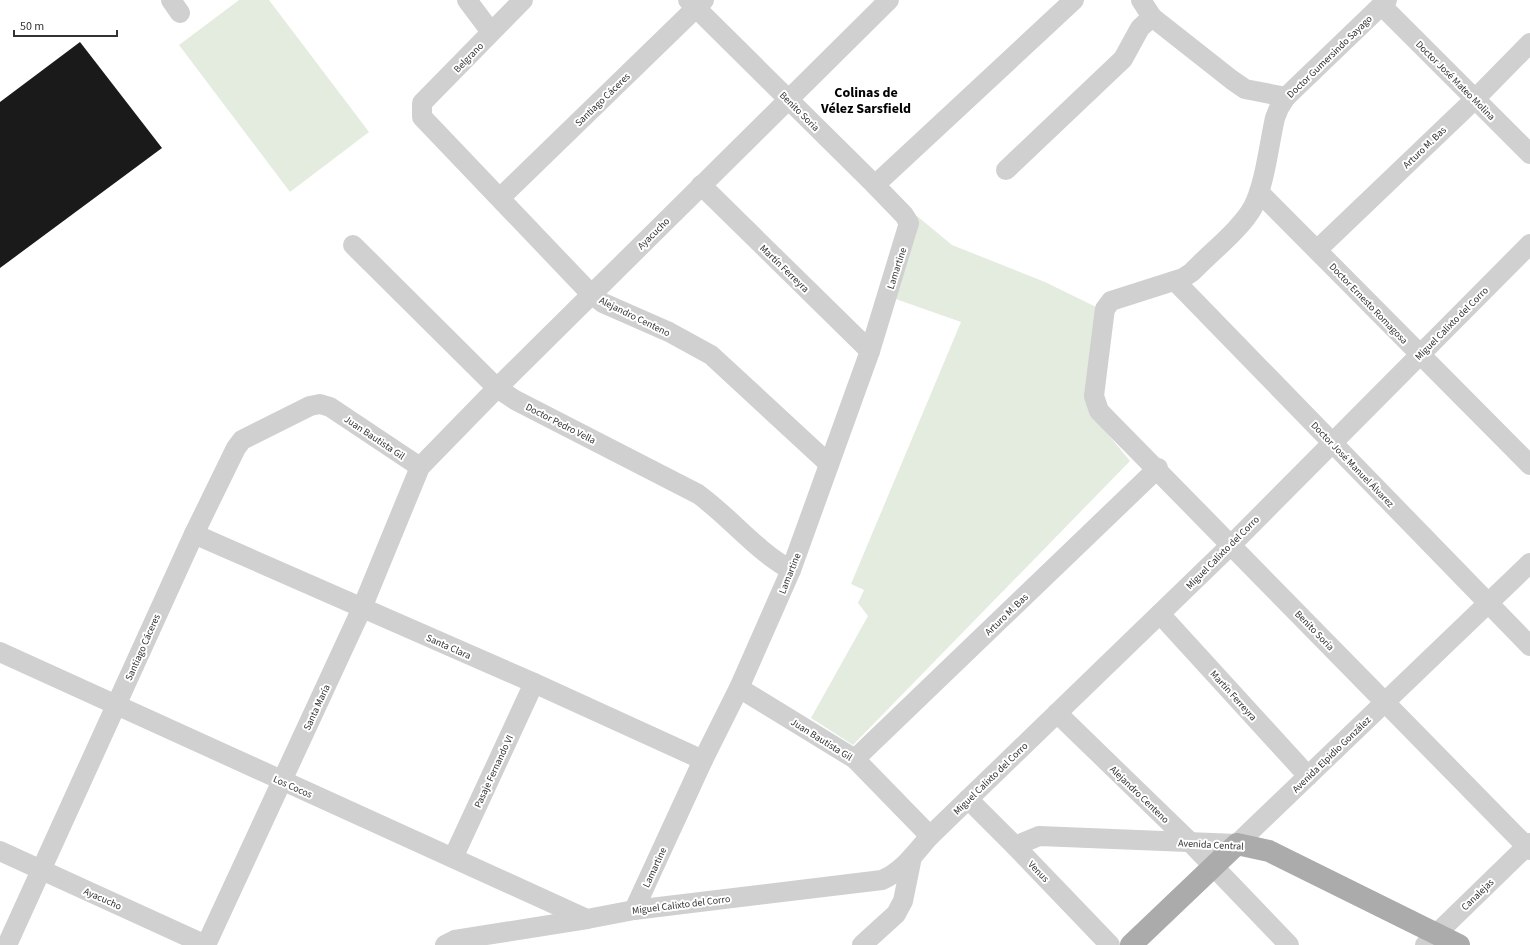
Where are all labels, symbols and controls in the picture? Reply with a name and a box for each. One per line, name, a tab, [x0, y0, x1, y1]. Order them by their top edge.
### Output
scale bar	[14, 12, 117, 38]
street label: Doctor Gumersindo Sayago	[1284, 12, 1375, 101]
text: 50 m	[20, 18, 44, 35]
street label: Doctor José Mateo Molina	[1412, 38, 1498, 124]
street label: Belgrano	[451, 39, 487, 76]
street label: Santiago Cáceres	[572, 70, 633, 130]
district label: Colinas de Vélez Sarsfield	[820, 83, 911, 119]
street label: Benito Soria	[776, 89, 822, 135]
street label: Arturo M. Bas	[1400, 123, 1449, 172]
street label: Ayacucho	[635, 215, 673, 253]
street label: Martín Ferreyra	[757, 242, 812, 296]
street label: Lamartine	[884, 246, 910, 291]
street label: Doctor Ernesto Romagosa	[1326, 260, 1411, 347]
street label: Miguel Calixto del Corro	[1412, 284, 1492, 364]
street label: Alejandro Centeno	[597, 294, 672, 340]
street label: Doctor Pedro Vella	[523, 400, 598, 448]
street label: Juan Bautista Gil	[341, 412, 408, 464]
street label: Doctor José Manuel Álvarez	[1308, 419, 1397, 511]
street label: Miguel Calixto del Corro	[1183, 513, 1263, 593]
street label: Lamartine	[775, 551, 804, 596]
street label: Arturo M. Bas	[982, 590, 1031, 639]
street label: Benito Soria	[1291, 607, 1337, 654]
street label: Santiago Cáceres	[122, 612, 164, 683]
street label: Santa Clara	[424, 631, 473, 663]
street label: Martín Ferreyra	[1207, 667, 1260, 724]
street label: Santa María	[300, 682, 334, 733]
street label: Avenida Elpidio González	[1289, 713, 1374, 796]
street label: Juan Bautista Gil	[788, 715, 855, 765]
street label: Pasaje Fernando VI	[471, 733, 517, 810]
street label: Miguel Calixto del Corro	[950, 739, 1031, 818]
street label: Alejandro Centeno	[1107, 763, 1172, 827]
street label: Los Cocos	[271, 772, 314, 802]
street label: Avenida Central	[1178, 836, 1245, 854]
street label: Lamartine	[639, 845, 670, 890]
street label: Venus	[1025, 858, 1052, 886]
street label: Canalejas	[1458, 876, 1497, 914]
street label: Ayacucho	[81, 884, 124, 914]
street label: Miguel Calixto del Corro	[631, 892, 731, 918]

